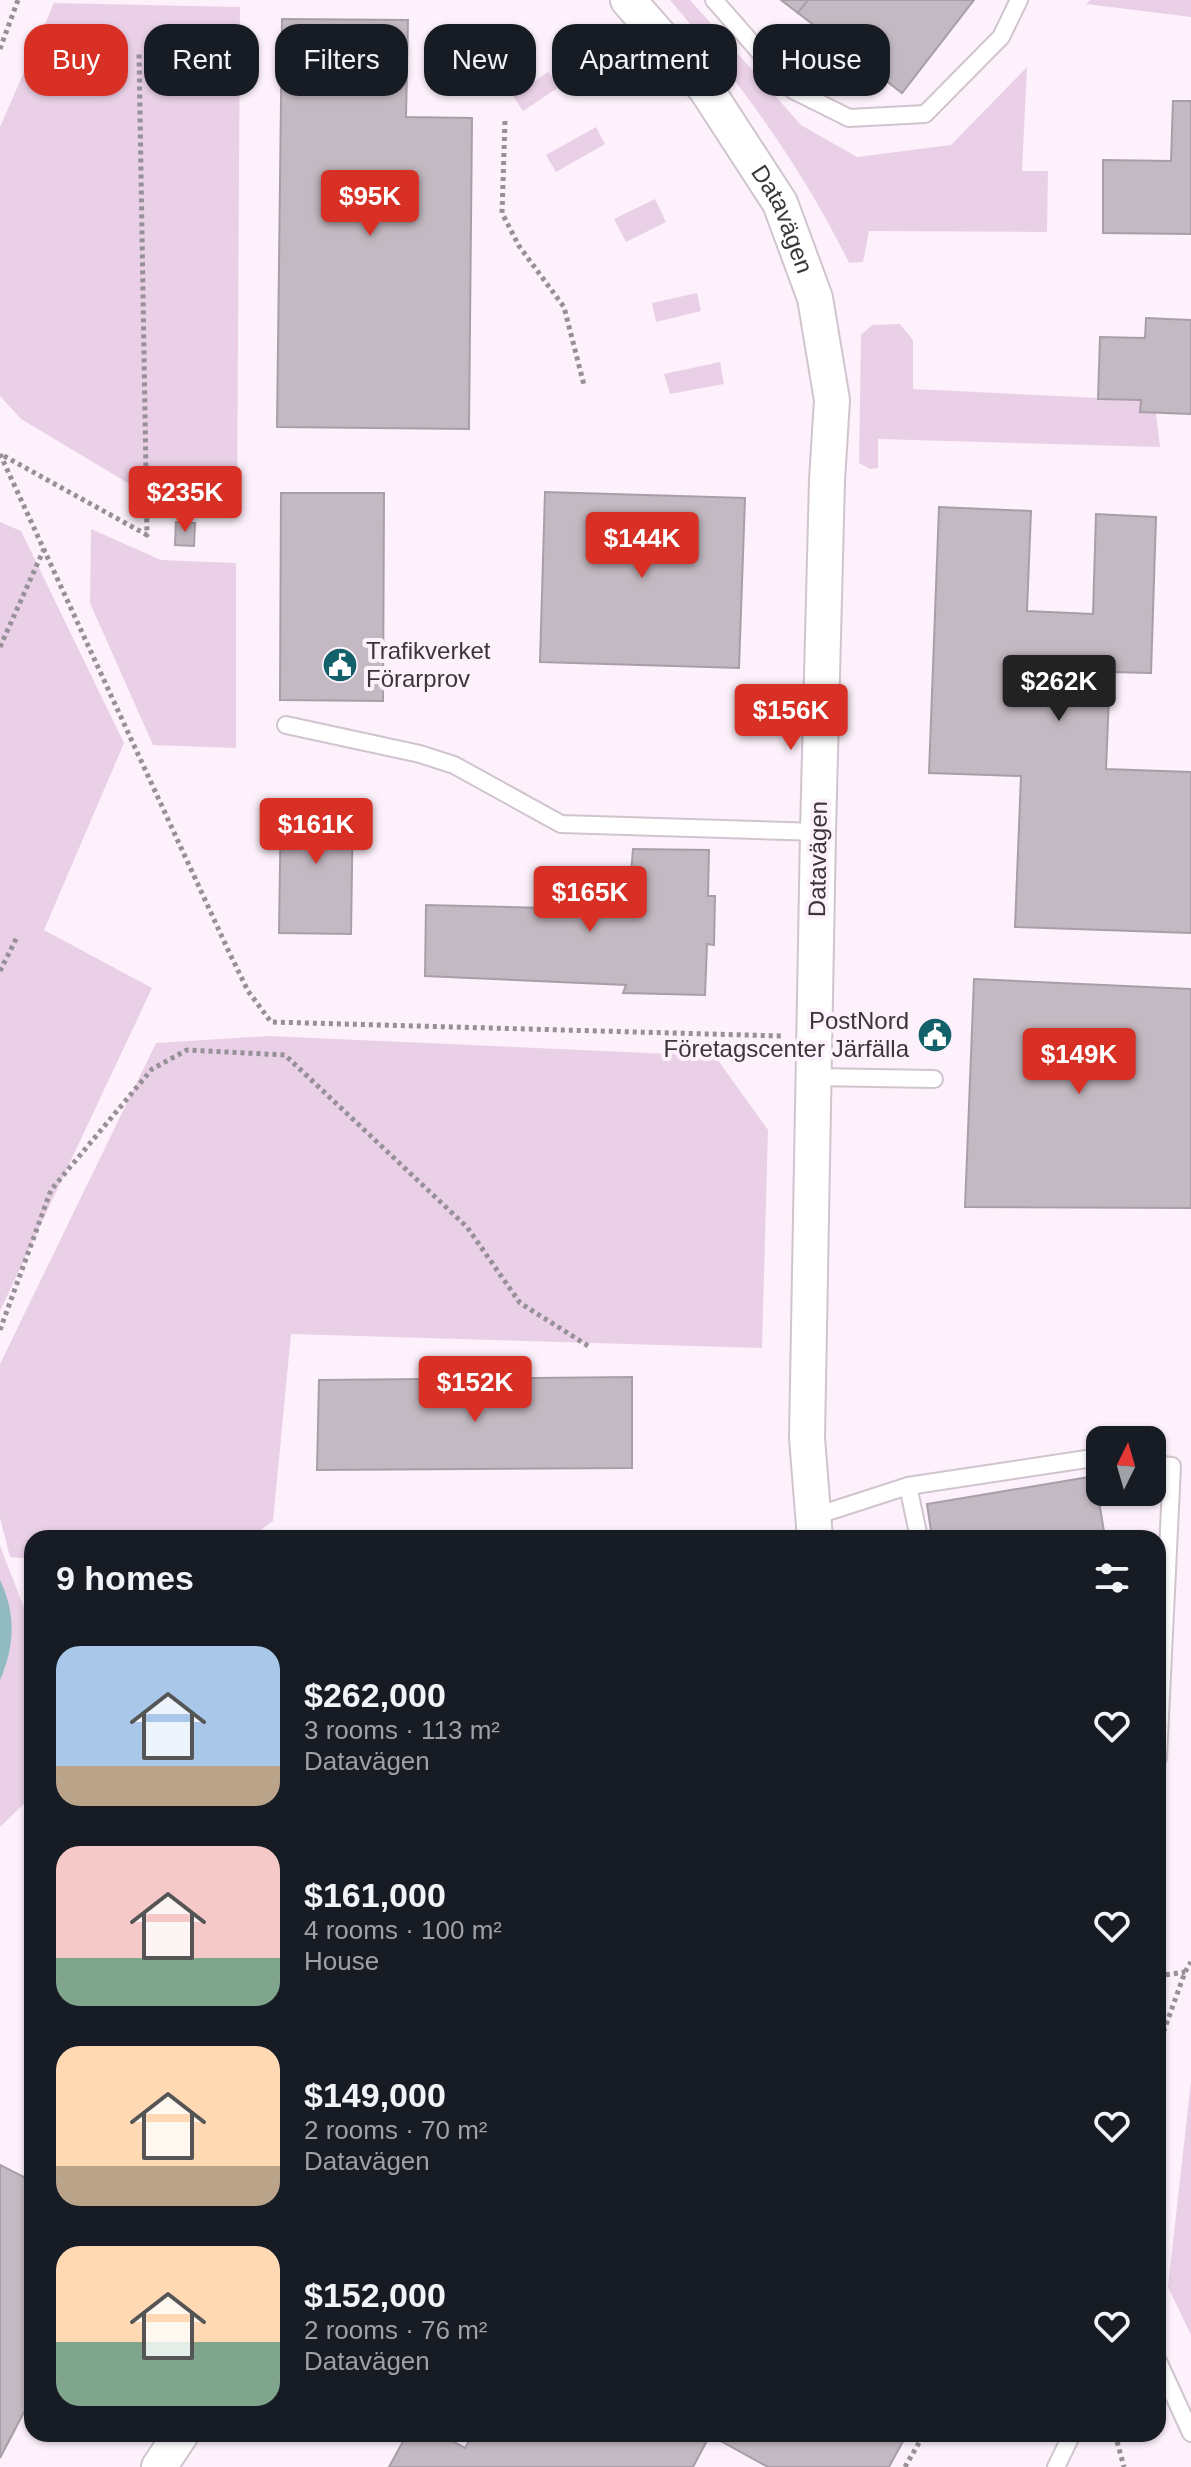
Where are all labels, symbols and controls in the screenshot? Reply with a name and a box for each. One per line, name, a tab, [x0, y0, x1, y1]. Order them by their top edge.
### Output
chip: Buy	[24, 24, 128, 96]
chip: Rent	[144, 24, 259, 96]
chip: Filters	[275, 24, 408, 96]
chip: New	[424, 24, 536, 96]
chip: Apartment	[552, 24, 737, 96]
chip: House	[753, 24, 890, 96]
street label: Datavägen	[746, 160, 819, 277]
pin: $95K	[323, 170, 417, 238]
text: $95K	[339, 181, 401, 211]
pin: $235K	[129, 466, 241, 534]
text: $235K	[147, 477, 223, 507]
pin: $144K	[586, 512, 698, 580]
text: $144K	[604, 523, 680, 553]
place label: Trafikverket Förarprov	[366, 637, 491, 692]
public building icon: Trafikverket Förarprov	[321, 646, 359, 684]
pin: $262K	[1003, 655, 1115, 723]
text: $262K	[1021, 666, 1097, 696]
pin: $156K	[735, 684, 847, 752]
text: $156K	[753, 695, 829, 725]
pin: $161K	[260, 798, 372, 866]
street label: Datavägen	[803, 801, 832, 917]
text: $161K	[278, 809, 354, 839]
pin: $165K	[534, 866, 646, 934]
text: $165K	[552, 877, 628, 907]
place label: PostNord Företagscenter Järfälla	[664, 1007, 910, 1062]
public building icon: PostNord Företagscenter Järfälla	[916, 1016, 954, 1054]
pin: $149K	[1023, 1028, 1135, 1096]
text: $149K	[1041, 1039, 1117, 1069]
pin: $152K	[419, 1356, 531, 1424]
text: $152K	[437, 1367, 513, 1397]
north arrow	[1086, 1426, 1166, 1506]
map controls	[1086, 1426, 1166, 1506]
icon: filters	[1090, 1556, 1134, 1600]
text: 9 homes	[56, 1559, 194, 1597]
text: $262,000	[304, 1676, 446, 1714]
icon: home	[120, 1678, 216, 1774]
icon: heart	[1090, 1704, 1134, 1748]
text: 3 rooms · 113 m²	[304, 1715, 500, 1745]
text: Datavägen	[304, 1746, 430, 1776]
text: $161,000	[304, 1876, 446, 1914]
icon: home	[120, 1878, 216, 1974]
icon: heart	[1090, 1904, 1134, 1948]
text: 4 rooms · 100 m²	[304, 1915, 502, 1945]
text: House	[304, 1946, 379, 1976]
text: $149,000	[304, 2076, 446, 2114]
icon: home	[120, 2078, 216, 2174]
icon: heart	[1090, 2104, 1134, 2148]
text: 2 rooms · 70 m²	[304, 2115, 488, 2145]
text: Datavägen	[304, 2146, 430, 2176]
text: $152,000	[304, 2276, 446, 2314]
icon: home	[120, 2278, 216, 2374]
icon: heart	[1090, 2304, 1134, 2348]
text: 2 rooms · 76 m²	[304, 2315, 488, 2345]
text: Datavägen	[304, 2346, 430, 2376]

